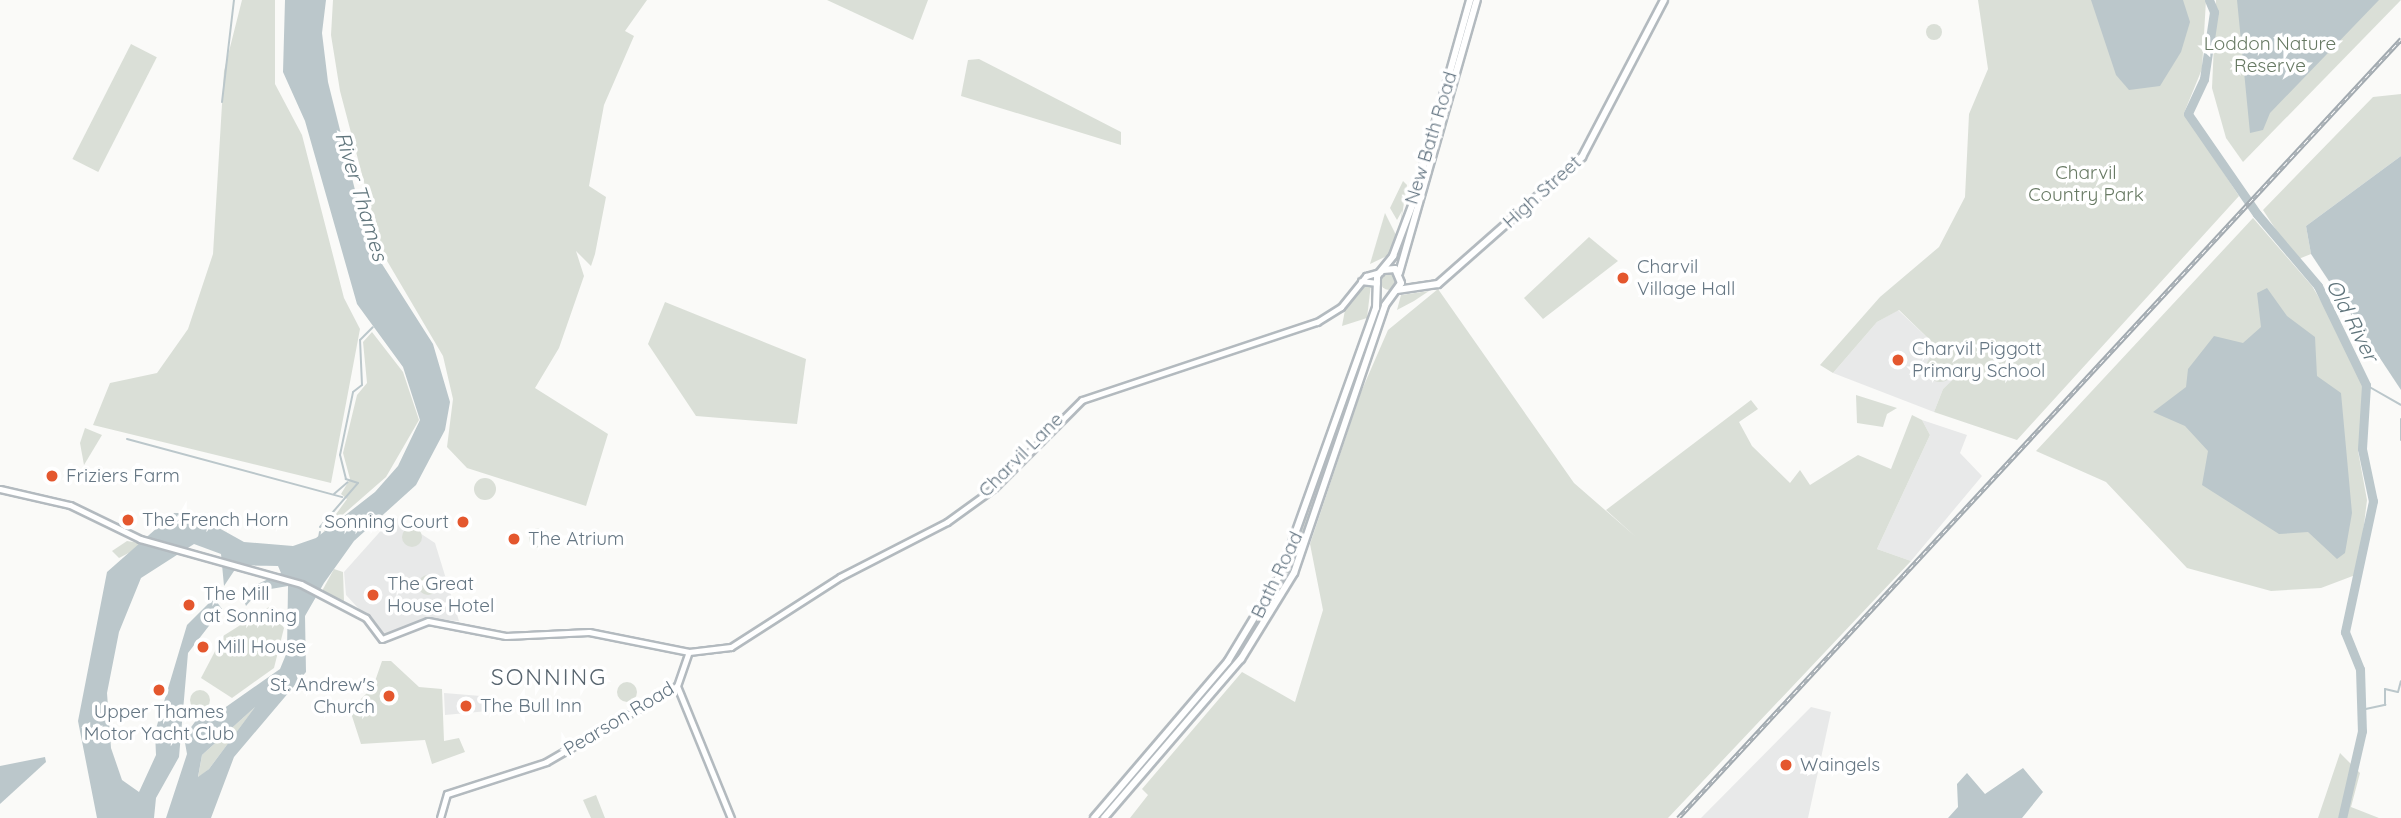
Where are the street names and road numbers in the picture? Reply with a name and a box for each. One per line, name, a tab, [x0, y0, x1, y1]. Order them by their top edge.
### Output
street label: New Bath Road	[1400, 69, 1462, 207]
street label: High Street	[1498, 151, 1586, 233]
street label: Charvil Lane	[974, 408, 1068, 502]
street label: Bath Road	[1246, 528, 1308, 622]
street label: Pearson Road	[560, 677, 678, 761]

